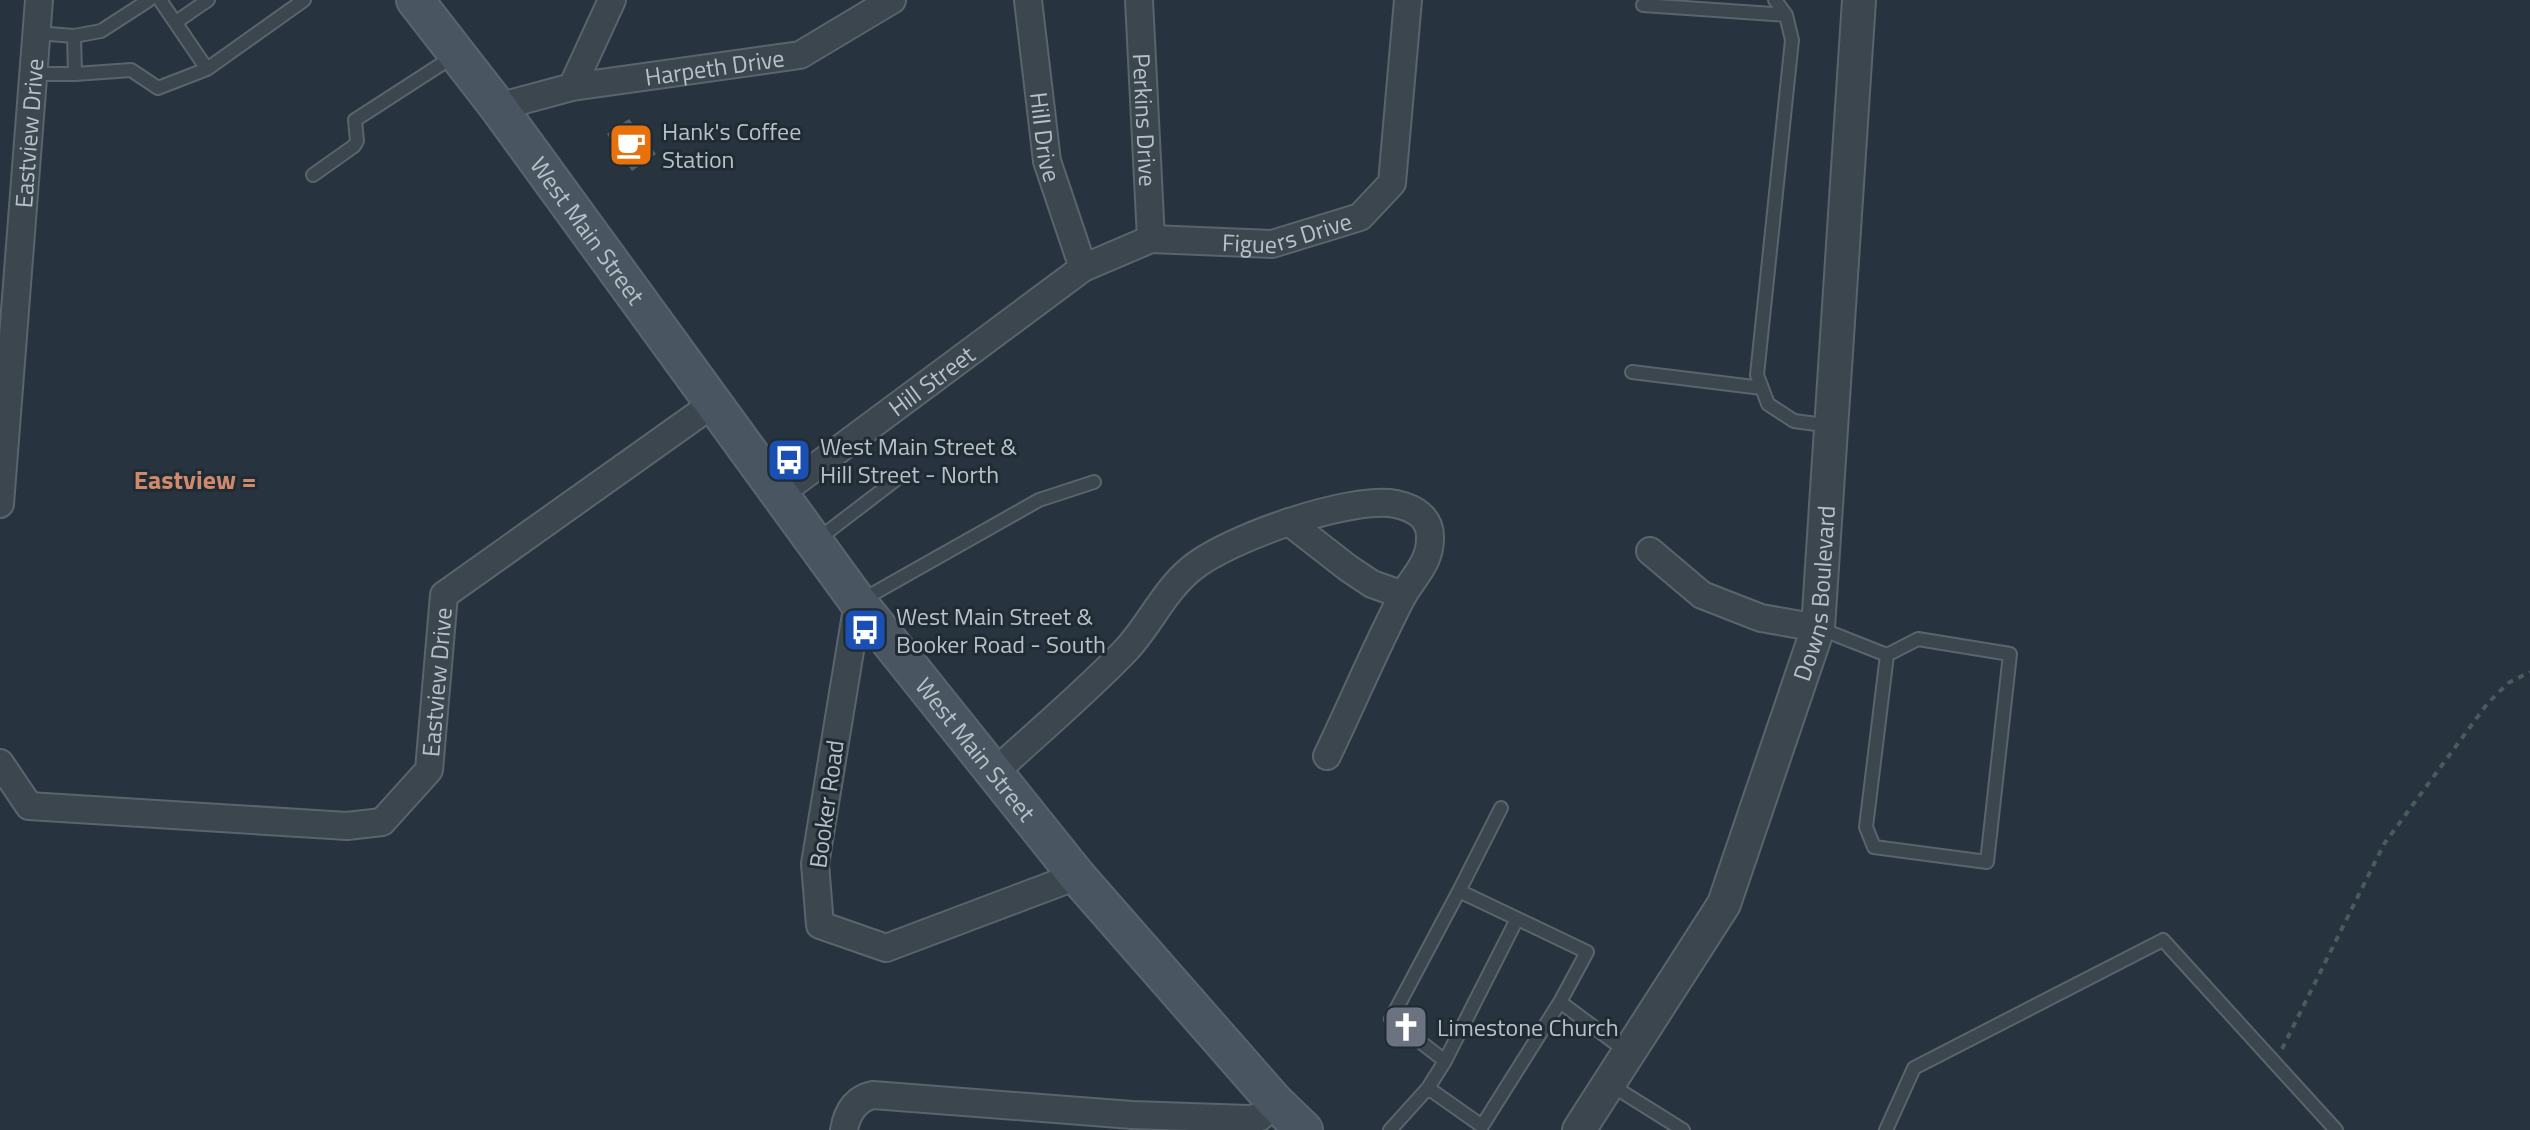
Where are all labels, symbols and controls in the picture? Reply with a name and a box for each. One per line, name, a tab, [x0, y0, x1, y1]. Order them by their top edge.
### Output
street label: Harpeth Drive	[643, 39, 787, 95]
street label: Perkins Drive	[1124, 52, 1166, 187]
street label: Eastview Drive	[5, 57, 52, 209]
street label: Hill Drive	[1021, 90, 1071, 187]
place label: Hank's Coffee Station	[662, 113, 801, 177]
cafe icon: Hank's Coffee Station	[607, 121, 655, 169]
street label: West Main Street	[522, 149, 654, 312]
street label: Figuers Drive	[1221, 203, 1356, 262]
street label: Hill Street	[881, 336, 983, 425]
place label: West Main Street & Hill Street - North	[820, 428, 1018, 492]
bus stop icon: West Main Street & Hill Street - North	[765, 436, 813, 484]
district label: Eastview =	[134, 460, 256, 499]
street label: Downs Boulevard	[1783, 504, 1844, 686]
place label: West Main Street & Booker Road - South	[896, 598, 1106, 662]
street label: Eastview Drive	[412, 606, 461, 758]
bus stop icon: West Main Street & Booker Road - South	[841, 606, 889, 654]
street label: West Main Street	[907, 670, 1045, 829]
street label: Booker Road	[799, 738, 853, 870]
church icon: Limestone Church	[1382, 1003, 1430, 1051]
place label: Limestone Church	[1437, 1009, 1619, 1045]

